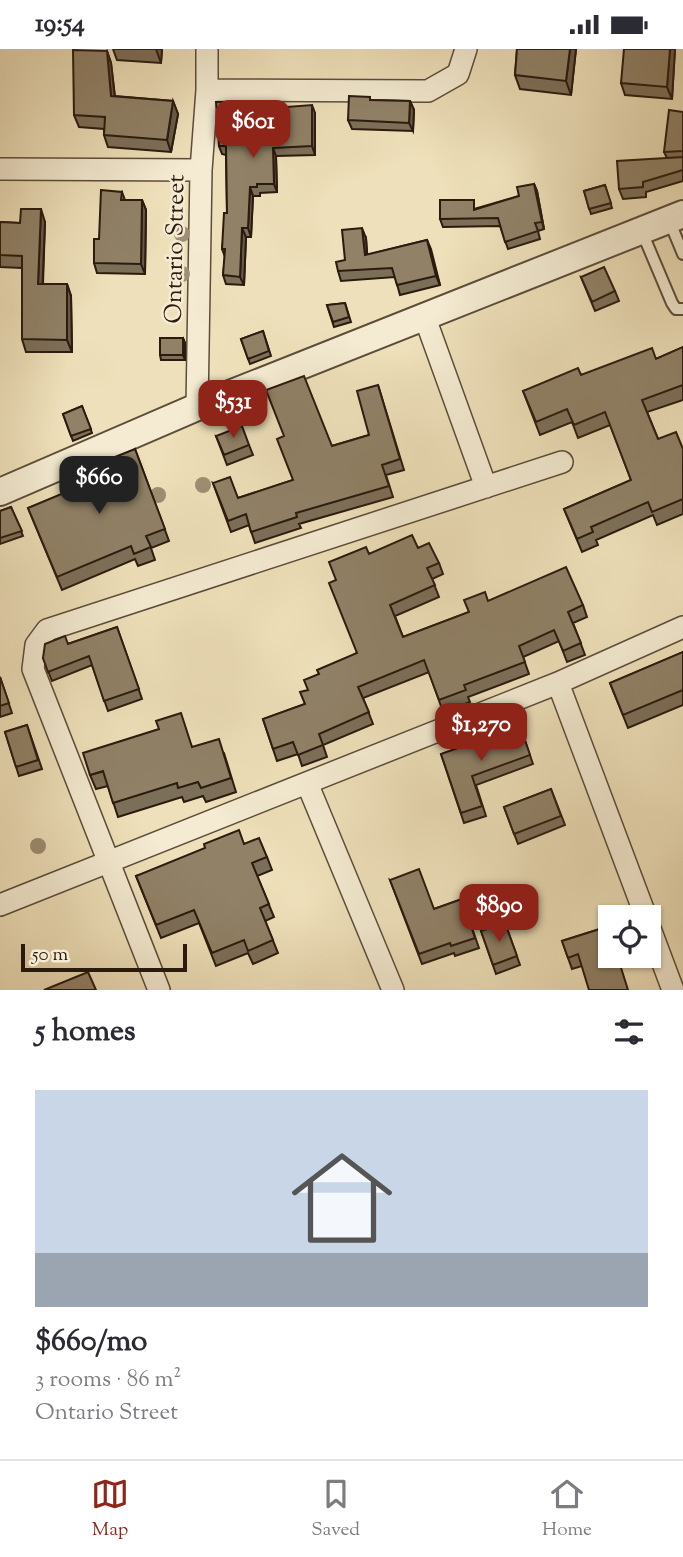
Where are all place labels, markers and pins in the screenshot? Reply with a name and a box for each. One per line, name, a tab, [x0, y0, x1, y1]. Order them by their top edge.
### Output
pin: $601	[212, 101, 294, 160]
pin: $531	[192, 381, 274, 440]
pin: $660	[58, 456, 140, 516]
pin: $1,270	[424, 703, 538, 763]
pin: $890	[458, 885, 540, 944]

